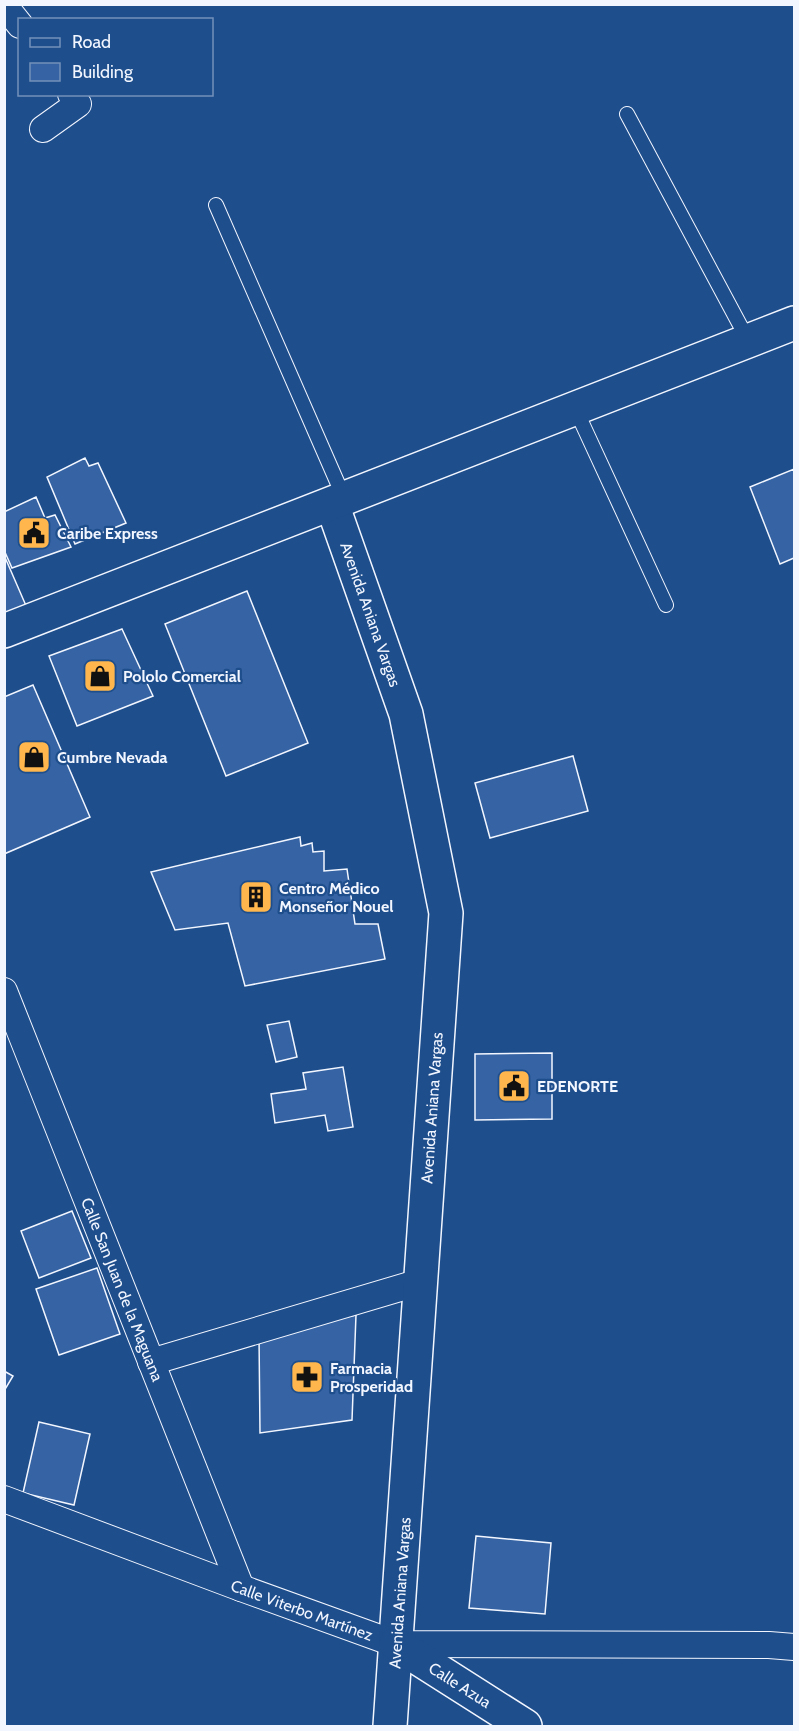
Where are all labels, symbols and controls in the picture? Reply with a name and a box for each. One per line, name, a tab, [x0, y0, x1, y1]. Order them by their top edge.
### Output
legend	[18, 18, 213, 96]
text: Road	[72, 31, 111, 53]
text: Building	[72, 61, 134, 83]
public building icon: Caribe Express	[16, 515, 52, 551]
place label: Caribe Express	[57, 524, 158, 543]
street label: Avenida Aniana Vargas	[337, 540, 405, 690]
shop icon: Pololo Comercial	[82, 658, 118, 694]
place label: Pololo Comercial	[123, 667, 241, 686]
shop icon: Cumbre Nevada	[16, 739, 52, 775]
place label: Cumbre Nevada	[57, 748, 168, 767]
building icon: Centro Médico Monseñor Nouel	[238, 879, 274, 915]
place label: Centro Médico Monseñor Nouel	[279, 879, 393, 916]
street label: Avenida Aniana Vargas	[417, 1031, 447, 1184]
public building icon: EDENORTE	[496, 1068, 532, 1104]
place label: EDENORTE	[537, 1077, 618, 1096]
street label: Calle San Juan de la Maguana	[77, 1195, 168, 1384]
pharmacy icon: Farmacia Prosperidad	[289, 1359, 325, 1395]
place label: Farmacia Prosperidad	[330, 1359, 413, 1396]
street label: Avenida Aniana Vargas	[385, 1516, 415, 1669]
street label: Calle Viterbo Martínez	[228, 1576, 376, 1645]
street label: Calle Azua	[425, 1658, 495, 1712]

